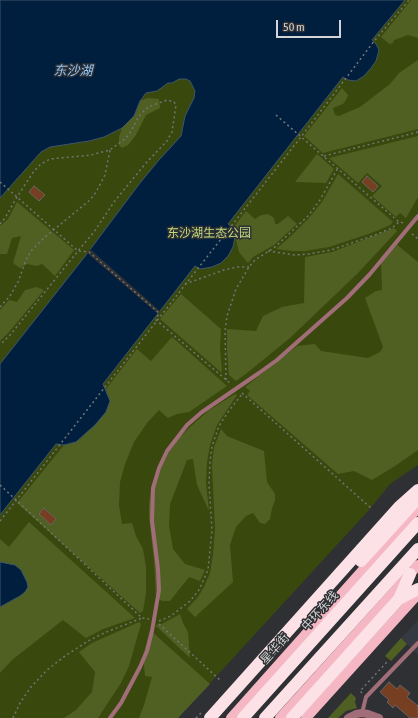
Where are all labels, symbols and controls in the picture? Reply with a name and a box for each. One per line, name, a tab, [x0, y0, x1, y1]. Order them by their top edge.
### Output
scale bar	[278, 12, 343, 38]
text: 50 m	[283, 20, 305, 34]
water label: 东沙湖	[54, 63, 92, 79]
park label: 东沙湖生态公园	[167, 226, 251, 240]
street label: 中环东线	[299, 588, 341, 634]
street label: 星华街	[258, 631, 292, 667]

